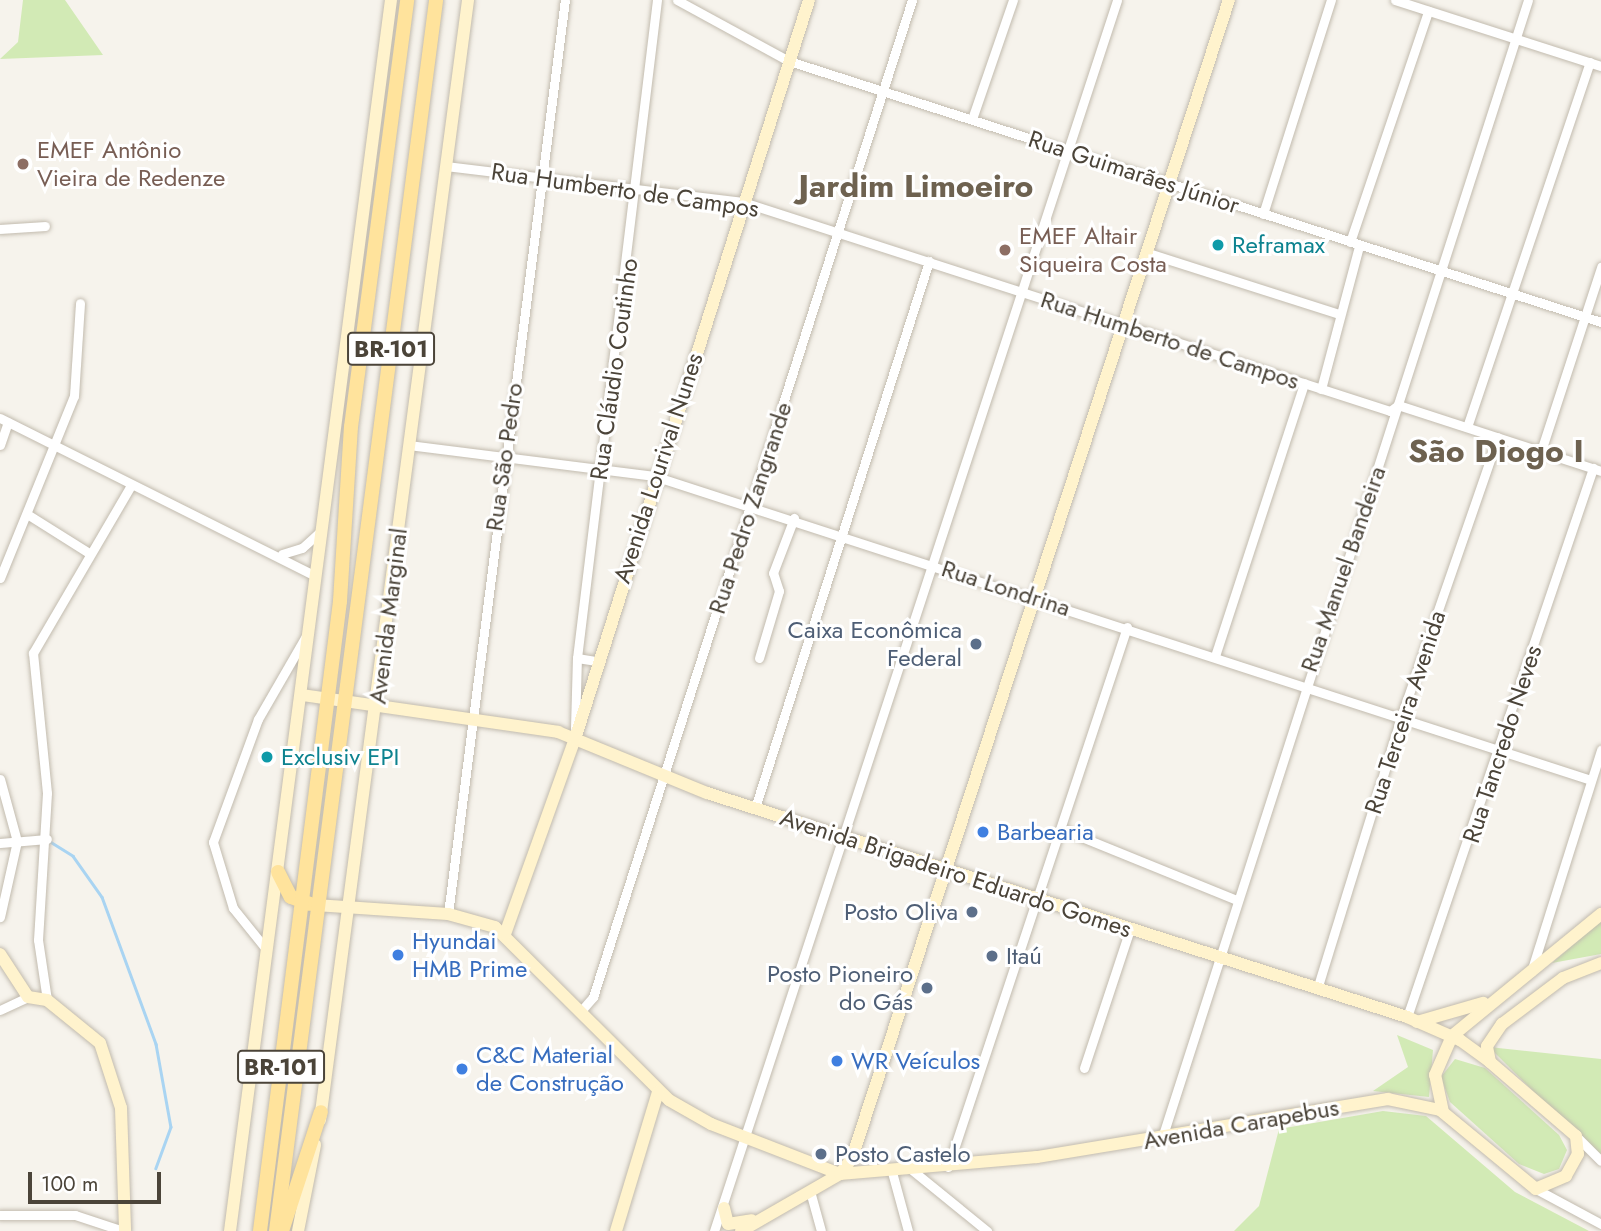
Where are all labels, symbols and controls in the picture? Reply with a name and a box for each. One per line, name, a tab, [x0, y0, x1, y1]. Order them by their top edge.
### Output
street label: Rua Guimarães Júnior	[1025, 124, 1243, 220]
place label: EMEF Antônio Vieira de Redenze	[37, 136, 225, 192]
marker: EMEF Antônio Vieira de Redenze	[15, 156, 31, 172]
street label: Rua Humberto de Campos	[489, 157, 761, 223]
district label: Jardim Limoeiro	[799, 167, 1033, 205]
place label: EMEF Altair Siqueira Costa	[1019, 222, 1167, 278]
place label: Reframax	[1232, 231, 1325, 259]
marker: Reframax	[1210, 237, 1226, 253]
marker: EMEF Altair Siqueira Costa	[997, 242, 1013, 258]
street label: Rua Cláudio Coutinho	[584, 256, 644, 482]
street label: Rua Humberto de Campos	[1037, 285, 1303, 395]
road number: BR-101	[346, 330, 436, 368]
street label: Avenida Lourival Nunes	[607, 349, 709, 587]
street label: Rua São Pedro	[479, 381, 529, 533]
street label: Rua Pedro Zangrande	[702, 399, 798, 617]
district label: São Diogo I	[1408, 432, 1584, 470]
street label: Rua Manuel Bandeira	[1294, 462, 1392, 676]
street label: Avenida Marginal	[363, 526, 413, 706]
street label: Rua Londrina	[938, 554, 1074, 622]
street label: Rua Terceira Avenida	[1359, 607, 1451, 817]
place label: Caixa Econômica Federal	[787, 616, 962, 672]
marker: Caixa Econômica Federal	[968, 636, 984, 652]
street label: Rua Tancredo Neves	[1456, 641, 1548, 847]
place label: Exclusiv EPI	[281, 743, 399, 771]
marker: Exclusiv EPI	[259, 749, 275, 765]
street label: Avenida Brigadeiro Eduardo Gomes	[777, 802, 1135, 944]
place label: Barbearia	[997, 818, 1094, 846]
marker: Barbearia	[975, 824, 991, 840]
place label: Posto Oliva	[844, 898, 958, 926]
marker: Posto Oliva	[964, 904, 980, 920]
place label: Hyundai HMB Prime	[412, 927, 527, 983]
place label: Itaú	[1006, 942, 1042, 970]
marker: Hyundai HMB Prime	[390, 947, 406, 963]
marker: Itaú	[984, 948, 1000, 964]
place label: Posto Pioneiro do Gás	[767, 960, 913, 1016]
marker: Posto Pioneiro do Gás	[919, 980, 935, 996]
place label: C&C Material de Construção	[476, 1041, 624, 1097]
place label: WR Veículos	[851, 1047, 980, 1075]
road number: BR-101	[236, 1048, 326, 1086]
marker: WR Veículos	[829, 1053, 845, 1069]
marker: C&C Material de Construção	[454, 1061, 470, 1077]
street label: Avenida Carapebus	[1141, 1093, 1341, 1155]
place label: Posto Castelo	[835, 1140, 971, 1168]
marker: Posto Castelo	[813, 1146, 829, 1162]
scale bar	[32, 1158, 164, 1202]
text: 100 m	[41, 1169, 98, 1199]

